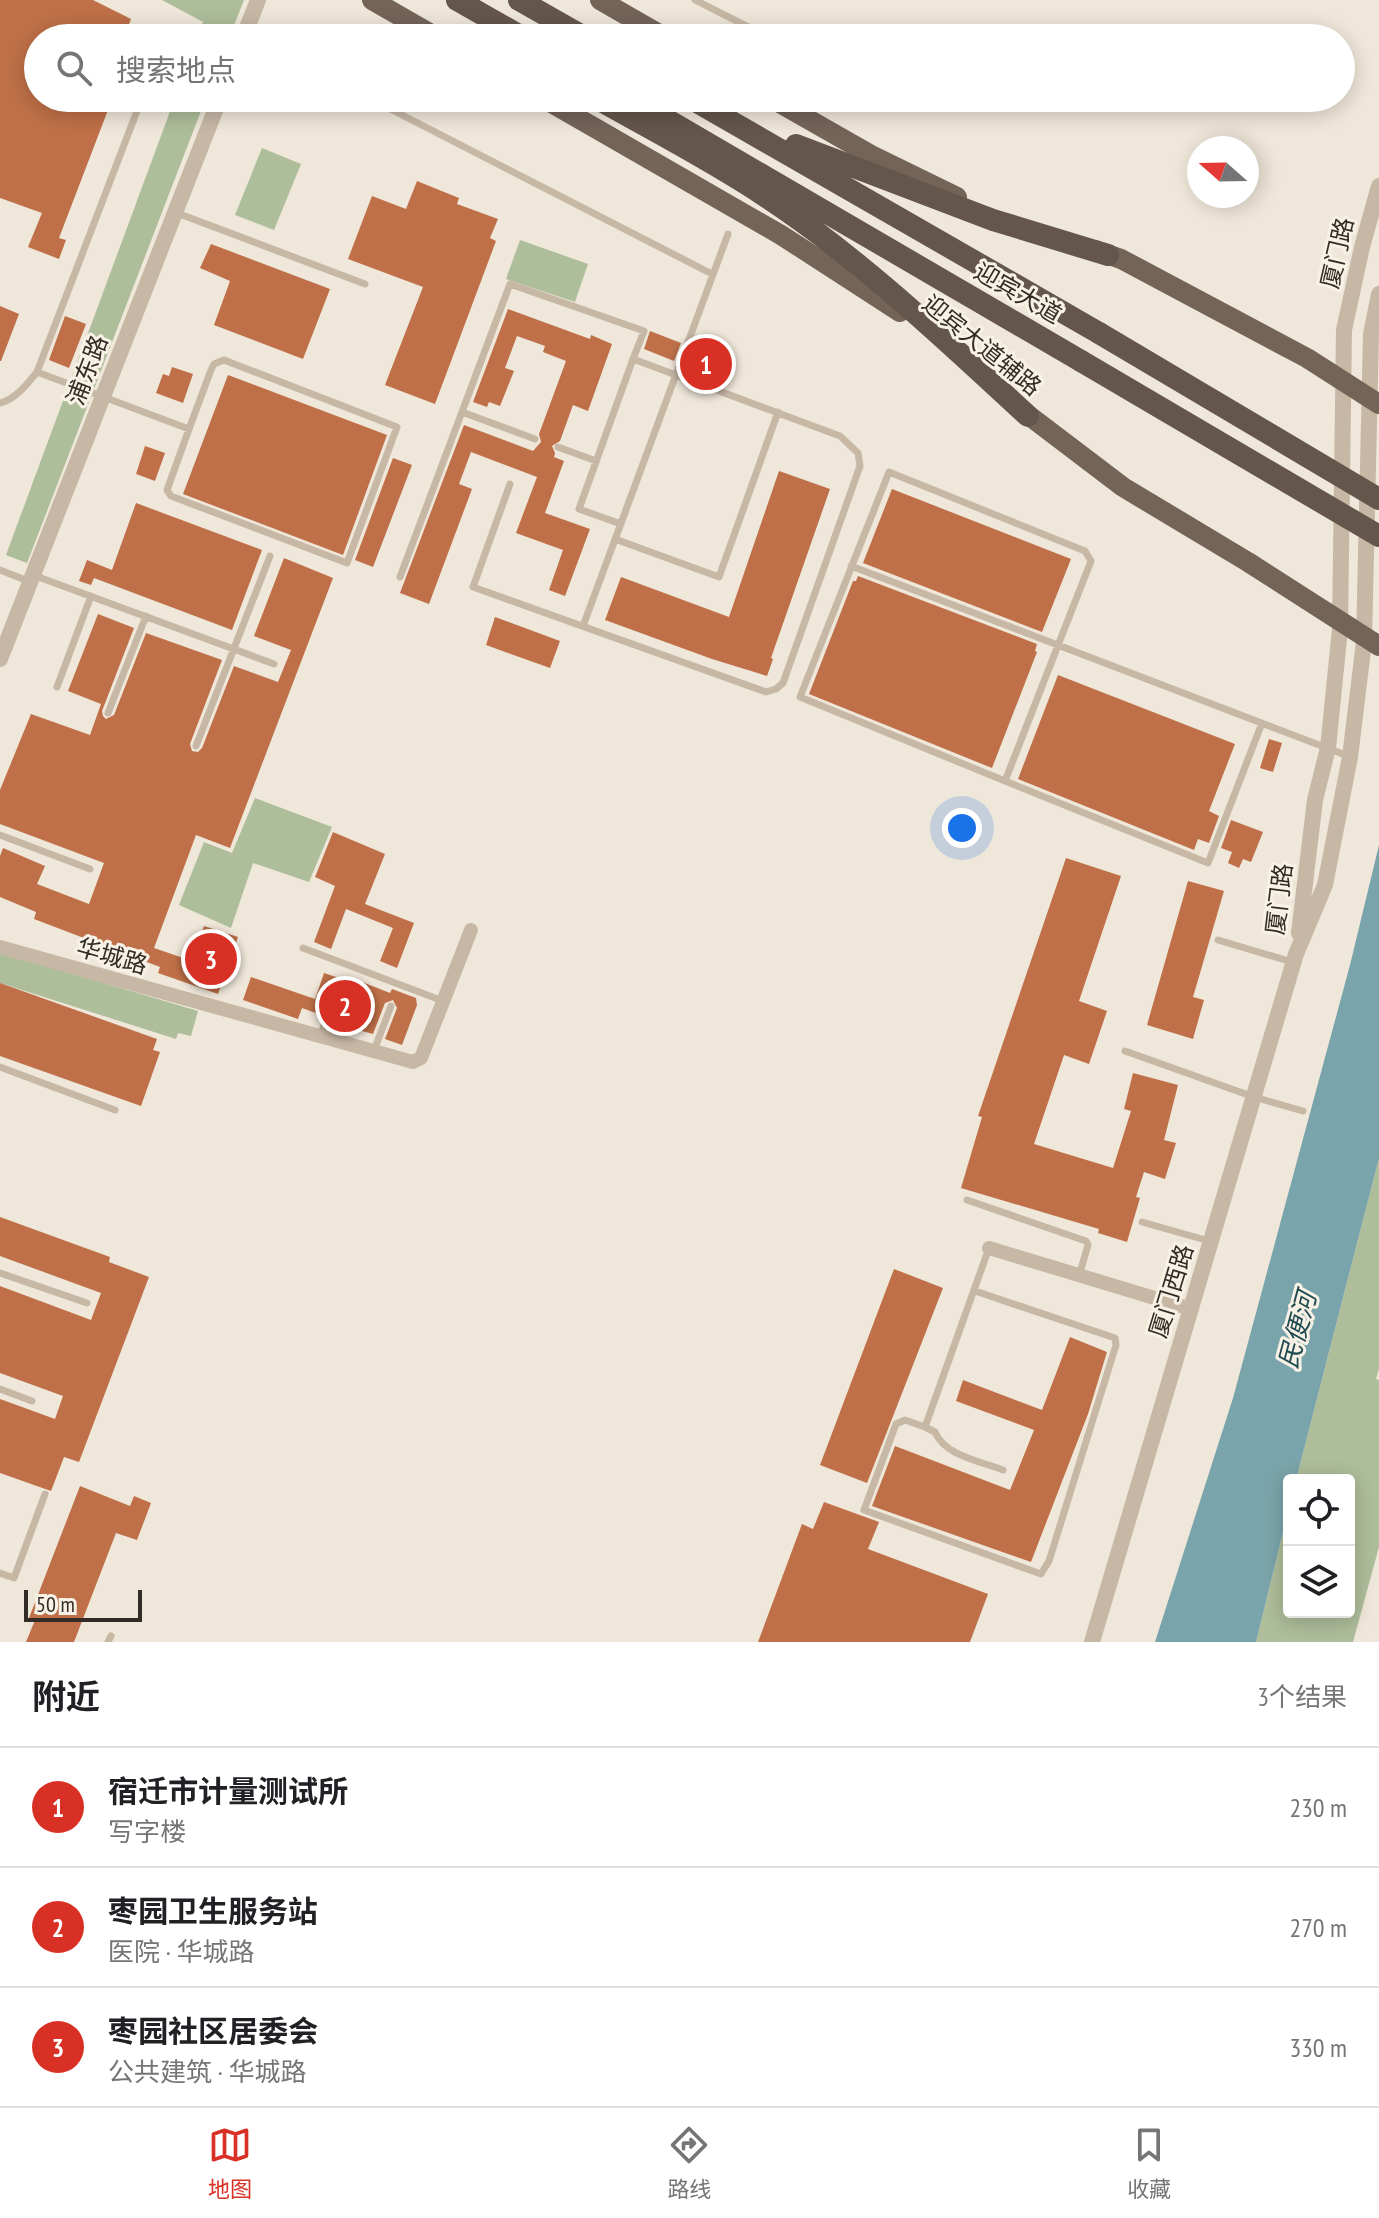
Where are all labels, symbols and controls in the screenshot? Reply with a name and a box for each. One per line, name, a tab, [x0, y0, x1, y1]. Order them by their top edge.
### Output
search box	[24, 24, 1355, 112]
icon: search	[52, 46, 96, 90]
text: 搜索地点	[116, 50, 236, 89]
north arrow	[1187, 136, 1259, 208]
street label: 厦门路	[1314, 214, 1360, 292]
street label: 迎宾大道	[969, 256, 1067, 330]
street label: 迎宾大道辅路	[916, 288, 1048, 402]
street label: 浦东路	[60, 331, 114, 409]
pin: 1	[680, 334, 732, 394]
your location	[942, 808, 982, 848]
street label: 厦门路	[1259, 861, 1299, 937]
pin: 3	[185, 929, 237, 989]
street label: 华城路	[73, 931, 151, 981]
pin: 2	[319, 976, 371, 1036]
street label: 厦门西路	[1142, 1241, 1200, 1341]
water label: 民便河	[1271, 1283, 1324, 1372]
map controls	[1283, 1474, 1355, 1618]
button: locate	[1283, 1474, 1355, 1546]
button: layers	[1283, 1546, 1355, 1618]
scale bar	[24, 1586, 142, 1622]
text: 50 m	[36, 1590, 75, 1618]
text: 附近	[32, 1674, 100, 1718]
text: 3个结果	[1257, 1680, 1347, 1713]
text: 宿迁市计量测试所	[108, 1771, 348, 1810]
text: 1	[52, 1791, 64, 1824]
text: 230 m	[1289, 1791, 1347, 1824]
text: 写字楼	[108, 1815, 186, 1848]
text: 枣园卫生服务站	[108, 1891, 318, 1930]
text: 2	[52, 1911, 64, 1944]
text: 270 m	[1289, 1911, 1347, 1944]
text: 医院 · 华城路	[108, 1935, 255, 1968]
text: 枣园社区居委会	[108, 2011, 318, 2050]
text: 3	[52, 2031, 64, 2064]
text: 330 m	[1289, 2031, 1347, 2064]
text: 公共建筑 · 华城路	[108, 2055, 307, 2088]
tab: 地图	[208, 2123, 252, 2203]
tab: 路线	[667, 2123, 711, 2203]
tab: 收藏	[1127, 2123, 1171, 2203]

